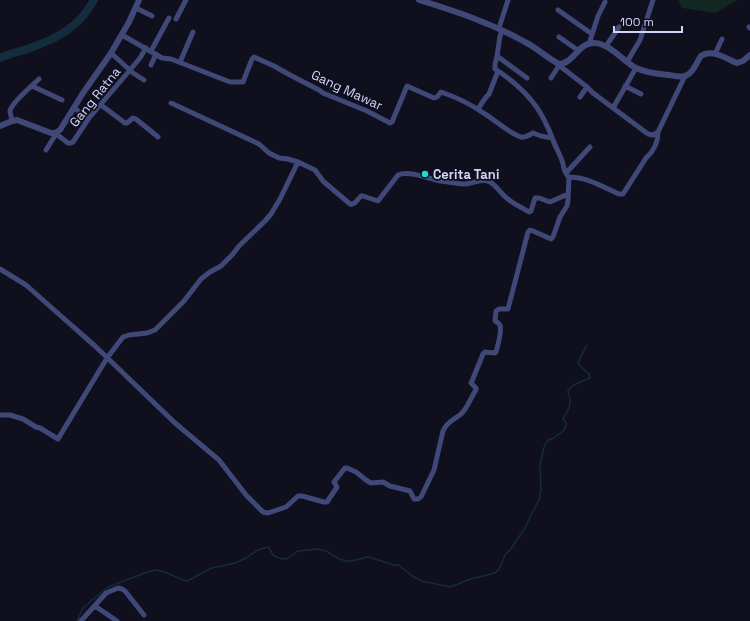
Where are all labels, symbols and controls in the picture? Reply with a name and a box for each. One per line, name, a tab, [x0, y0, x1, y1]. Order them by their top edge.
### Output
scale bar	[614, 8, 682, 34]
text: 100 m	[620, 14, 654, 30]
street label: Gang Ratna	[66, 63, 125, 130]
street label: Gang Mawar	[309, 66, 386, 114]
place label: Cerita Tani	[433, 166, 499, 183]
marker: Cerita Tani	[420, 169, 430, 179]

